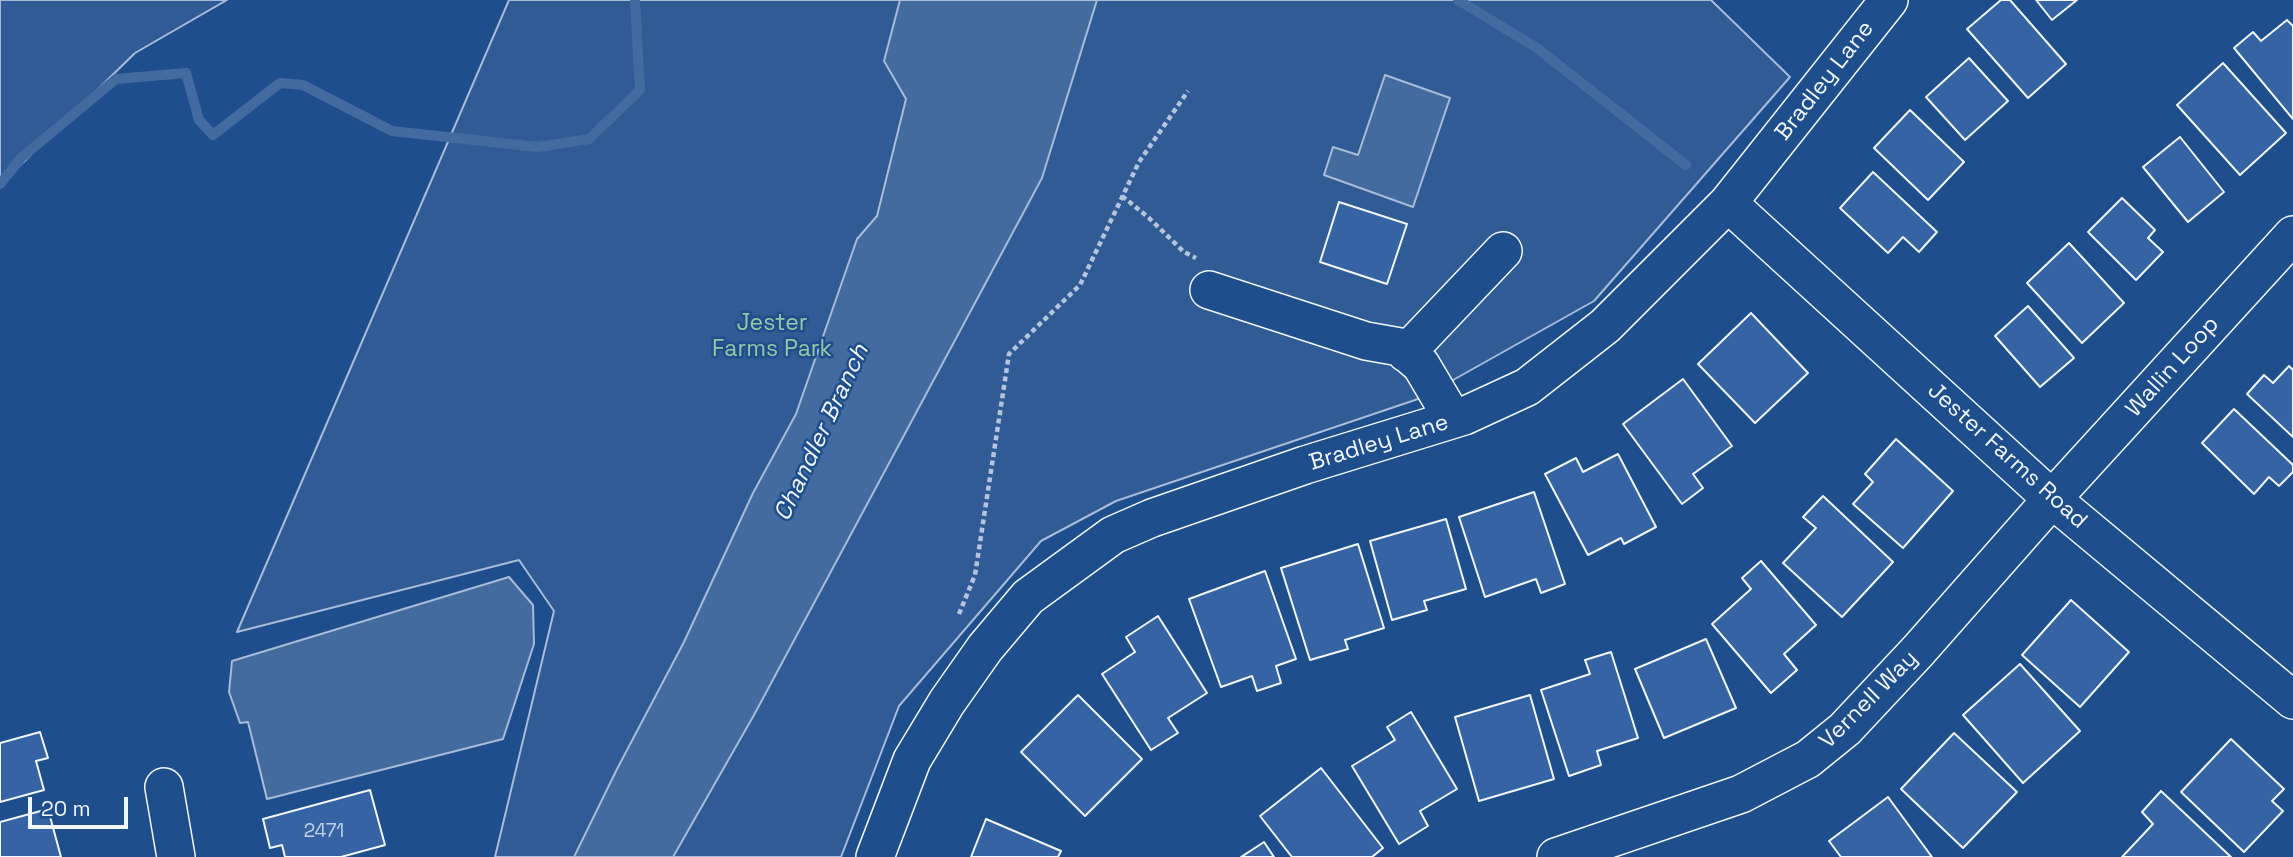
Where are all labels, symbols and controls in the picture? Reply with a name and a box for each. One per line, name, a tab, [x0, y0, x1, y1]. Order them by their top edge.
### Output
street label: Bradley Lane	[1770, 16, 1880, 146]
park label: Jester Farms Park	[712, 310, 832, 364]
street label: Wallin Loop	[2121, 311, 2225, 423]
water label: Chandler Branch	[768, 340, 876, 526]
street label: Jester Farms Road	[1921, 377, 2093, 535]
street label: Bradley Lane	[1306, 409, 1452, 477]
street label: Vernell Way	[1814, 645, 1924, 755]
scale bar	[32, 784, 131, 828]
text: 20 m	[41, 795, 91, 822]
house number: 2471	[304, 821, 344, 843]

